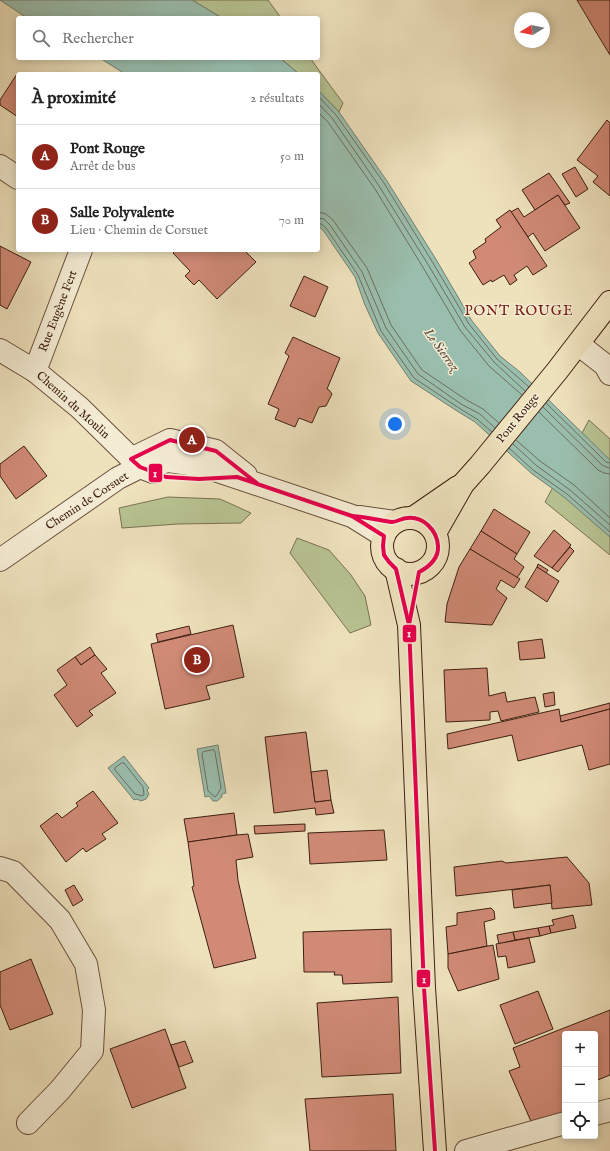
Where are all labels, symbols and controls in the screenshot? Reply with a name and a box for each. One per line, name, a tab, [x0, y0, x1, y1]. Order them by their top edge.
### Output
north arrow	[514, 12, 550, 48]
search box	[16, 16, 320, 60]
icon: search	[30, 27, 52, 49]
text: Rechercher	[62, 29, 134, 48]
text: À proximité	[32, 88, 116, 109]
text: 2 résultats	[250, 90, 304, 107]
text: Pont Rouge	[70, 139, 145, 158]
text: A	[41, 148, 49, 165]
text: 50 m	[280, 148, 304, 165]
text: Arrêt de bus	[70, 158, 136, 175]
text: Salle Polyvalente	[70, 203, 174, 222]
text: B	[41, 212, 49, 229]
text: 70 m	[279, 212, 304, 229]
text: Lieu · Chemin de Corsuet	[70, 222, 208, 239]
street label: Rue Eugène Fert	[36, 268, 80, 354]
district label: PONT ROUGE	[464, 302, 574, 320]
water label: Le Sierroz	[419, 324, 463, 376]
street label: Chemin du Moulin	[33, 368, 113, 442]
street label: Pont Rouge	[493, 390, 543, 446]
your location	[385, 414, 405, 434]
pin: A	[179, 425, 205, 455]
line badge: 1	[148, 463, 163, 483]
text: 1	[153, 467, 157, 481]
street label: Chemin de Corsuet	[43, 469, 131, 533]
line badge: 1	[402, 624, 417, 643]
text: 1	[407, 627, 411, 641]
pin: B	[184, 645, 210, 675]
line badge: 1	[416, 969, 431, 988]
text: 1	[422, 973, 426, 987]
map controls	[562, 1031, 598, 1139]
button: +	[562, 1031, 598, 1067]
button: −	[562, 1067, 598, 1103]
button: locate	[562, 1103, 598, 1139]

